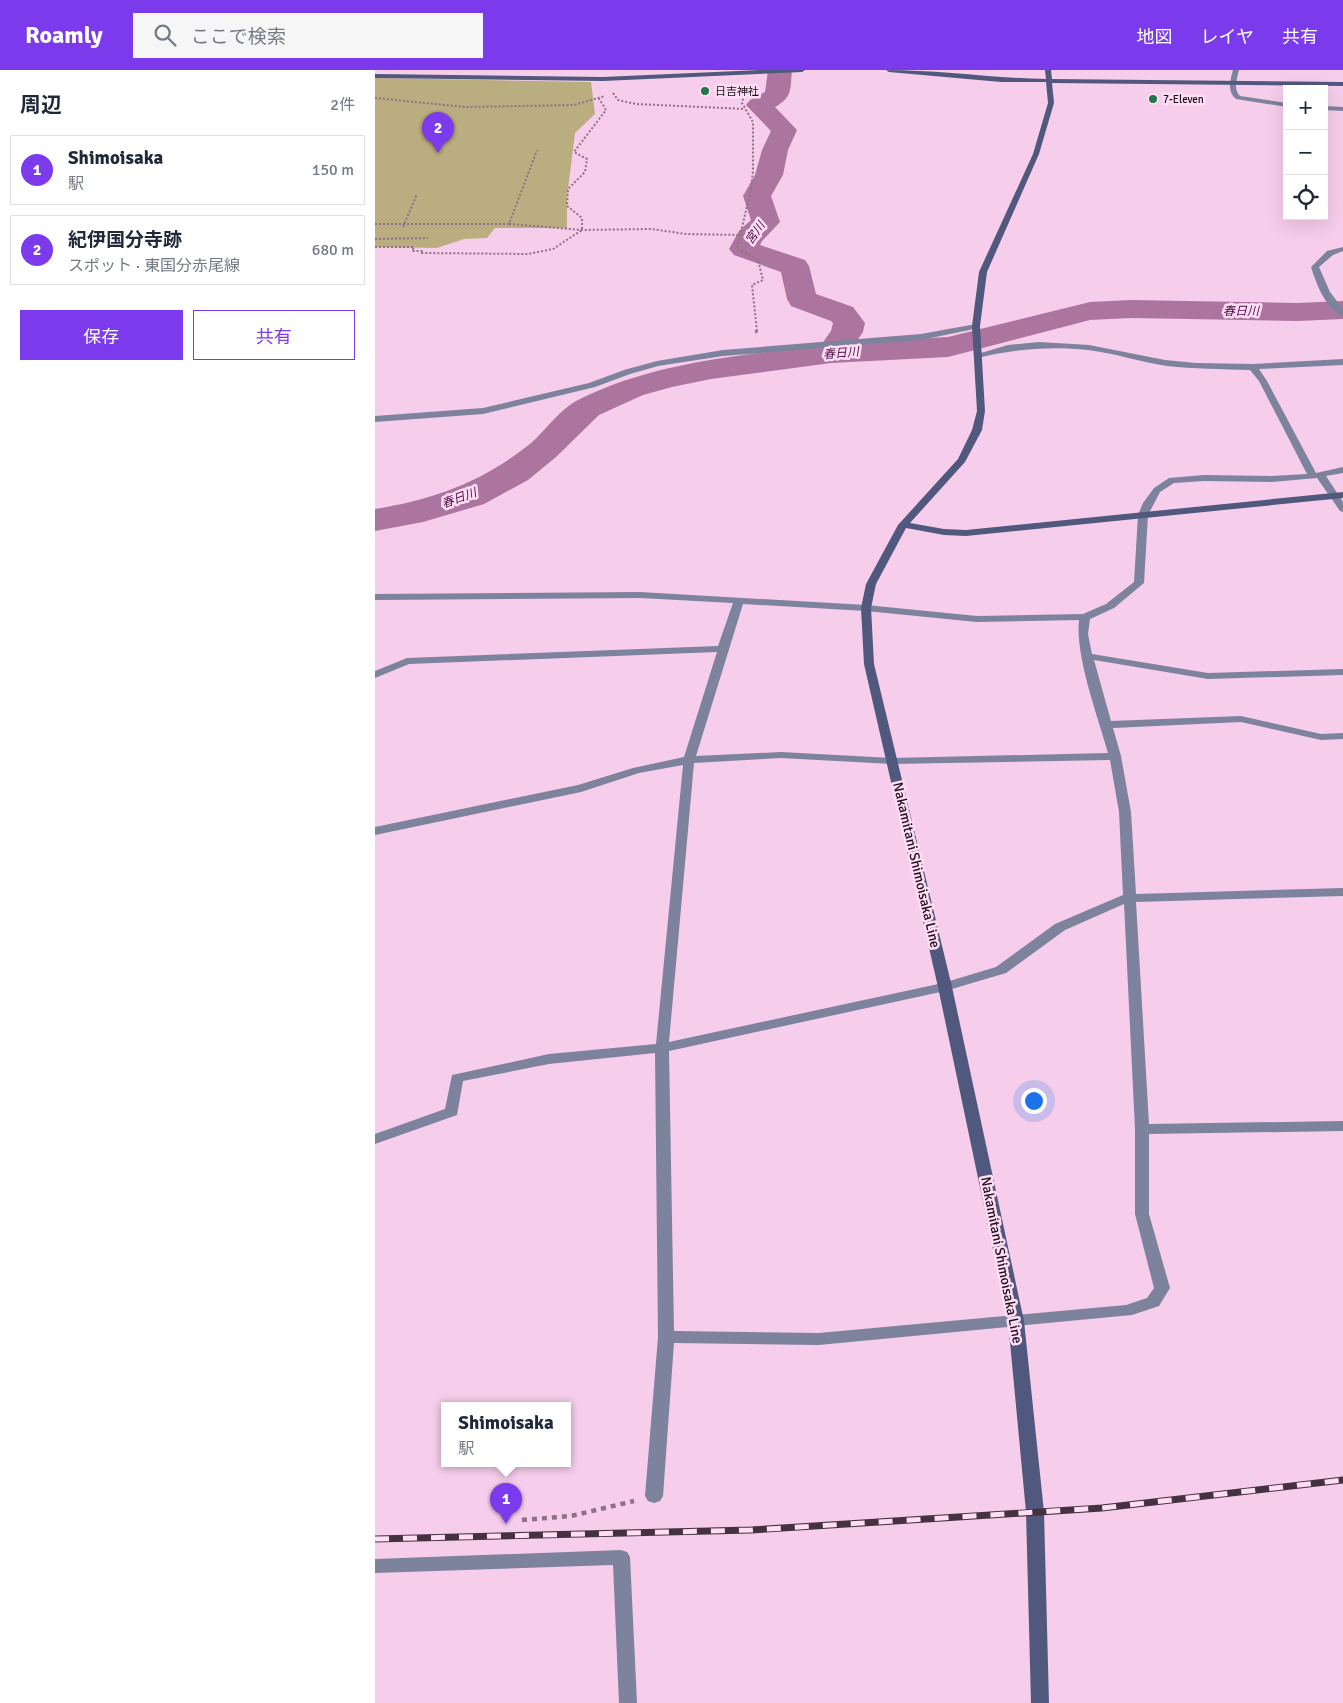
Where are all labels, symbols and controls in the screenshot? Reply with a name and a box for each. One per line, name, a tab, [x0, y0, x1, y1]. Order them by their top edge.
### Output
search box	[133, 13, 483, 58]
text: Roamly	[25, 20, 103, 50]
icon: search	[151, 21, 179, 49]
text: ここで検索	[191, 25, 286, 49]
text: 地図	[1137, 26, 1173, 48]
text: レイヤ	[1201, 26, 1254, 48]
text: 共有	[1282, 26, 1318, 48]
marker: 日吉神社	[699, 85, 711, 97]
place label: 日吉神社	[715, 85, 759, 98]
map controls	[1283, 85, 1328, 220]
button: +	[1283, 85, 1328, 130]
text: 周辺	[20, 92, 62, 118]
marker: 7-Eleven	[1147, 93, 1159, 105]
place label: 7-Eleven	[1163, 93, 1204, 106]
text: 2件	[330, 95, 355, 115]
pin: 2	[422, 112, 454, 153]
button: −	[1283, 130, 1328, 175]
text: Shimoisaka	[68, 146, 163, 170]
text: 1	[33, 160, 41, 180]
text: 150 m	[312, 160, 354, 180]
text: 駅	[68, 174, 84, 194]
button: locate	[1283, 175, 1328, 220]
water label: 宮川	[742, 218, 770, 247]
text: 紀伊国分寺跡	[68, 228, 182, 252]
text: 2	[33, 240, 41, 260]
text: 680 m	[312, 240, 354, 260]
text: スポット · 東国分赤尾線	[68, 256, 240, 276]
water label: 春日川	[1223, 304, 1261, 319]
button: 保存	[20, 310, 183, 360]
button: 共有	[193, 310, 355, 360]
water label: 春日川	[822, 344, 862, 363]
water label: 春日川	[440, 485, 481, 512]
street label: Nakamitani Shimoisaka Line	[889, 781, 944, 950]
your location	[1021, 1088, 1047, 1114]
street label: Nakamitani Shimoisaka Line	[977, 1175, 1026, 1345]
popup	[441, 1402, 571, 1467]
text: Shimoisaka	[458, 1411, 554, 1435]
text: 駅	[458, 1439, 474, 1459]
pin: 1	[490, 1483, 522, 1524]

